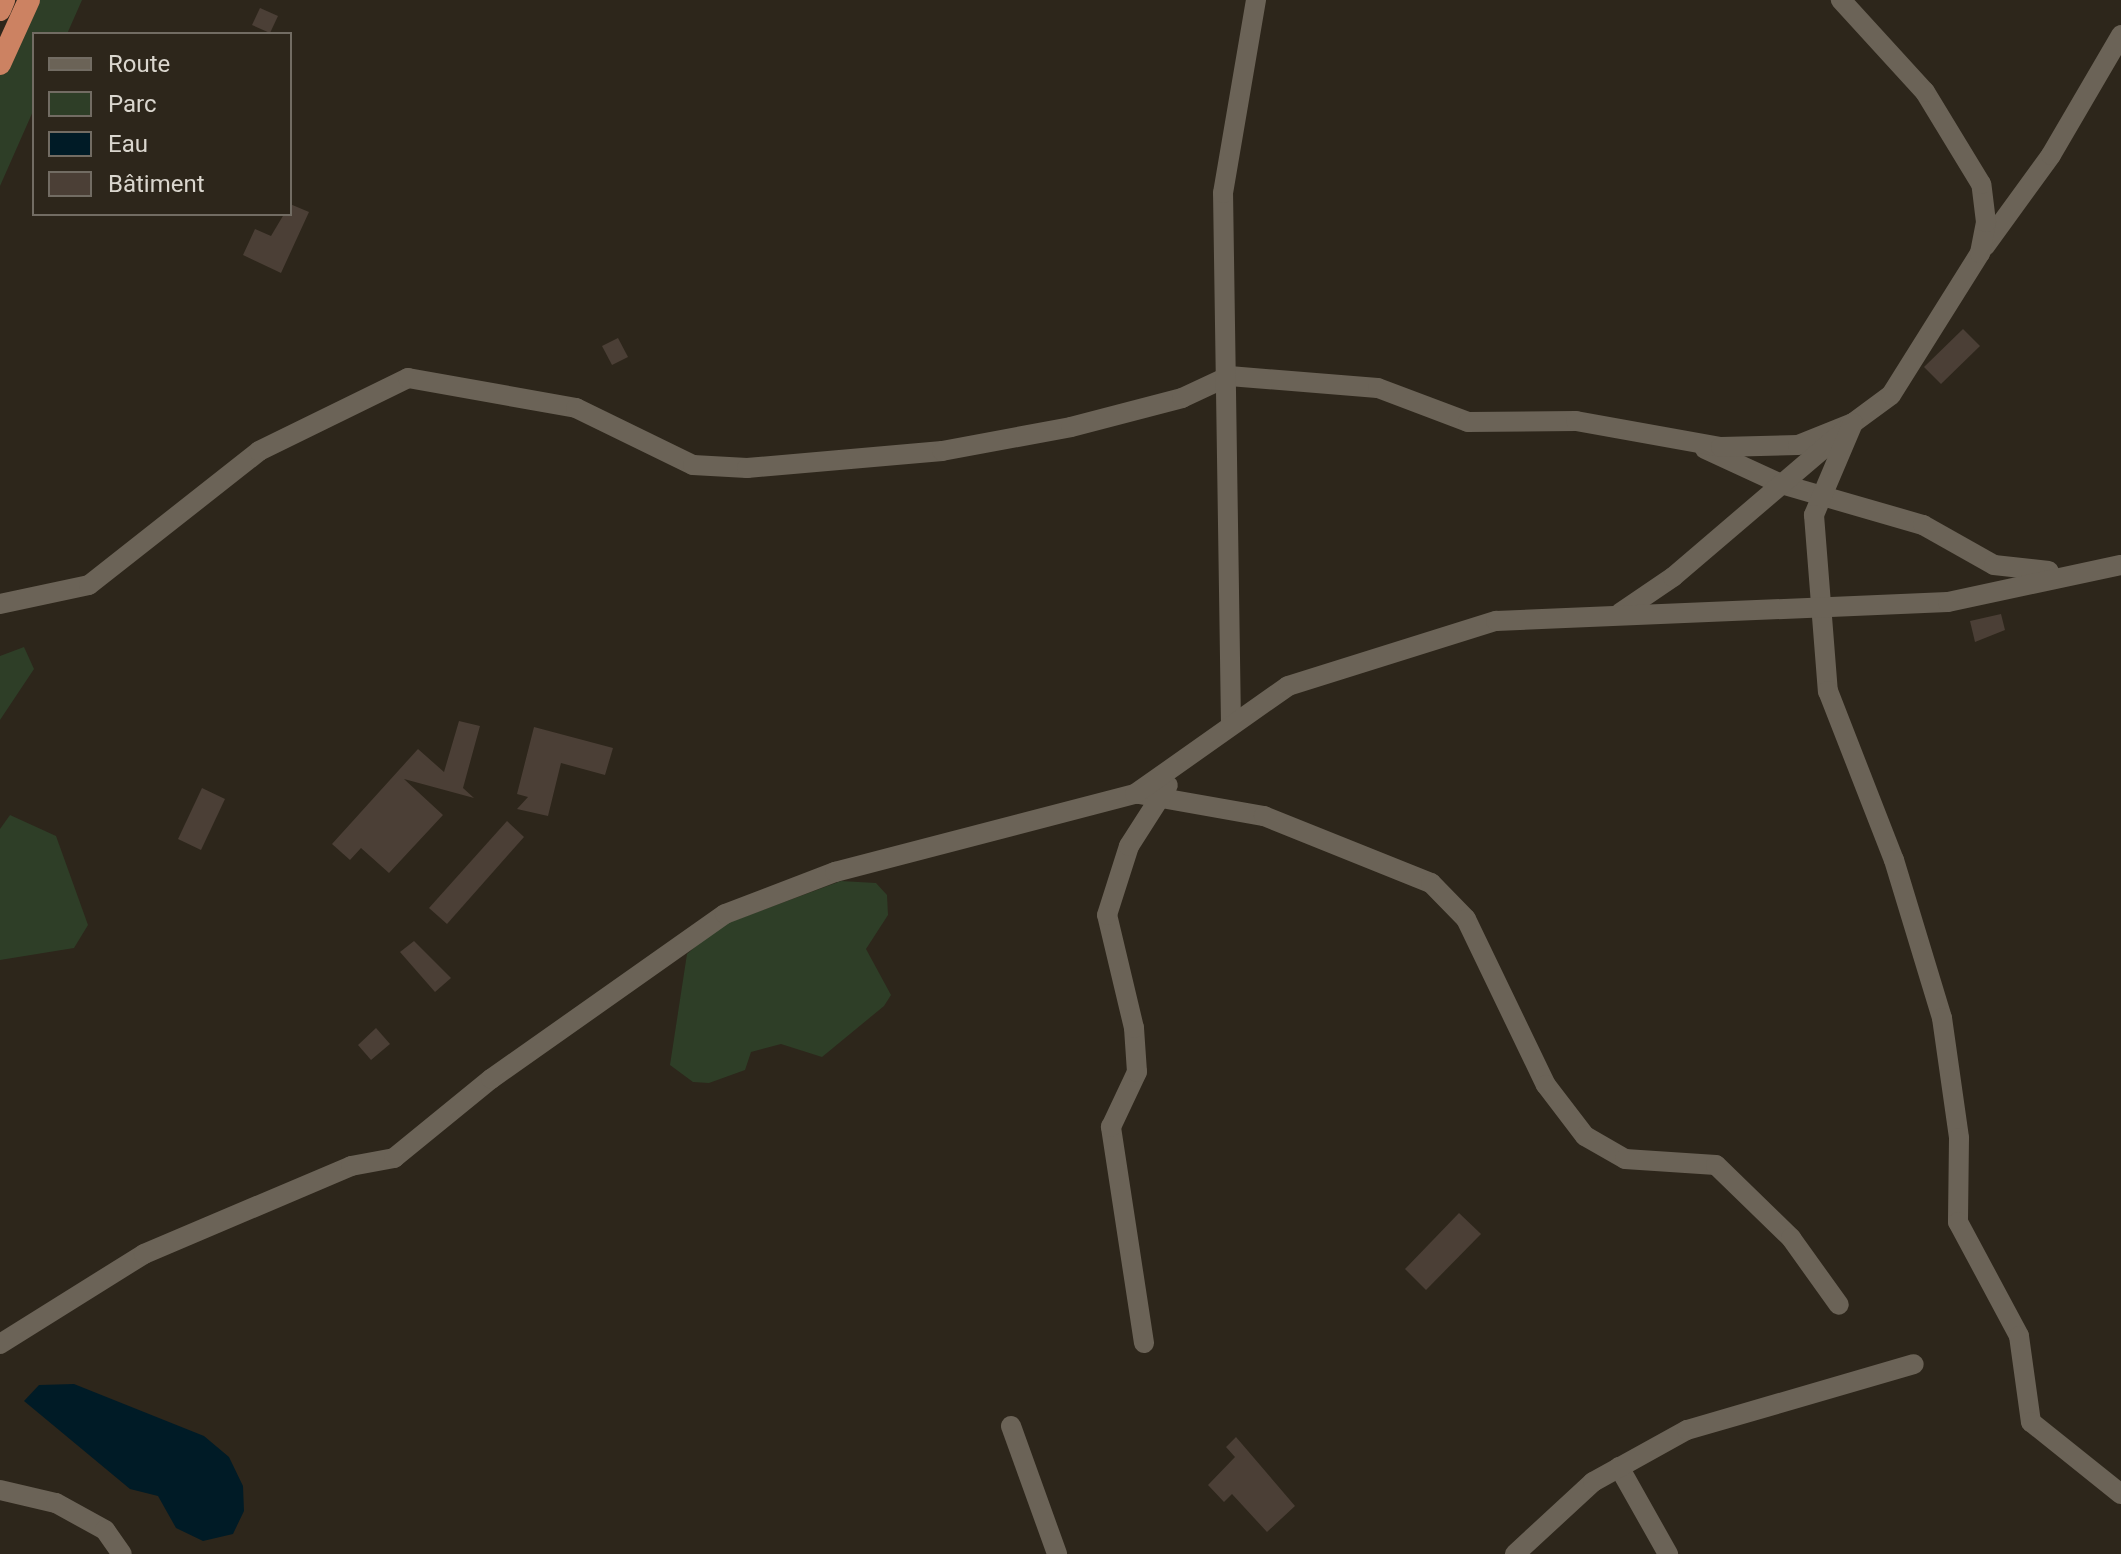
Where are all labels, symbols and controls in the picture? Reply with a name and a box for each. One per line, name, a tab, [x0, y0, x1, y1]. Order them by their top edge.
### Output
legend	[32, 32, 292, 216]
text: Route	[108, 50, 170, 78]
text: Parc	[108, 90, 157, 118]
text: Eau	[108, 130, 148, 158]
text: Bâtiment	[108, 170, 205, 198]

